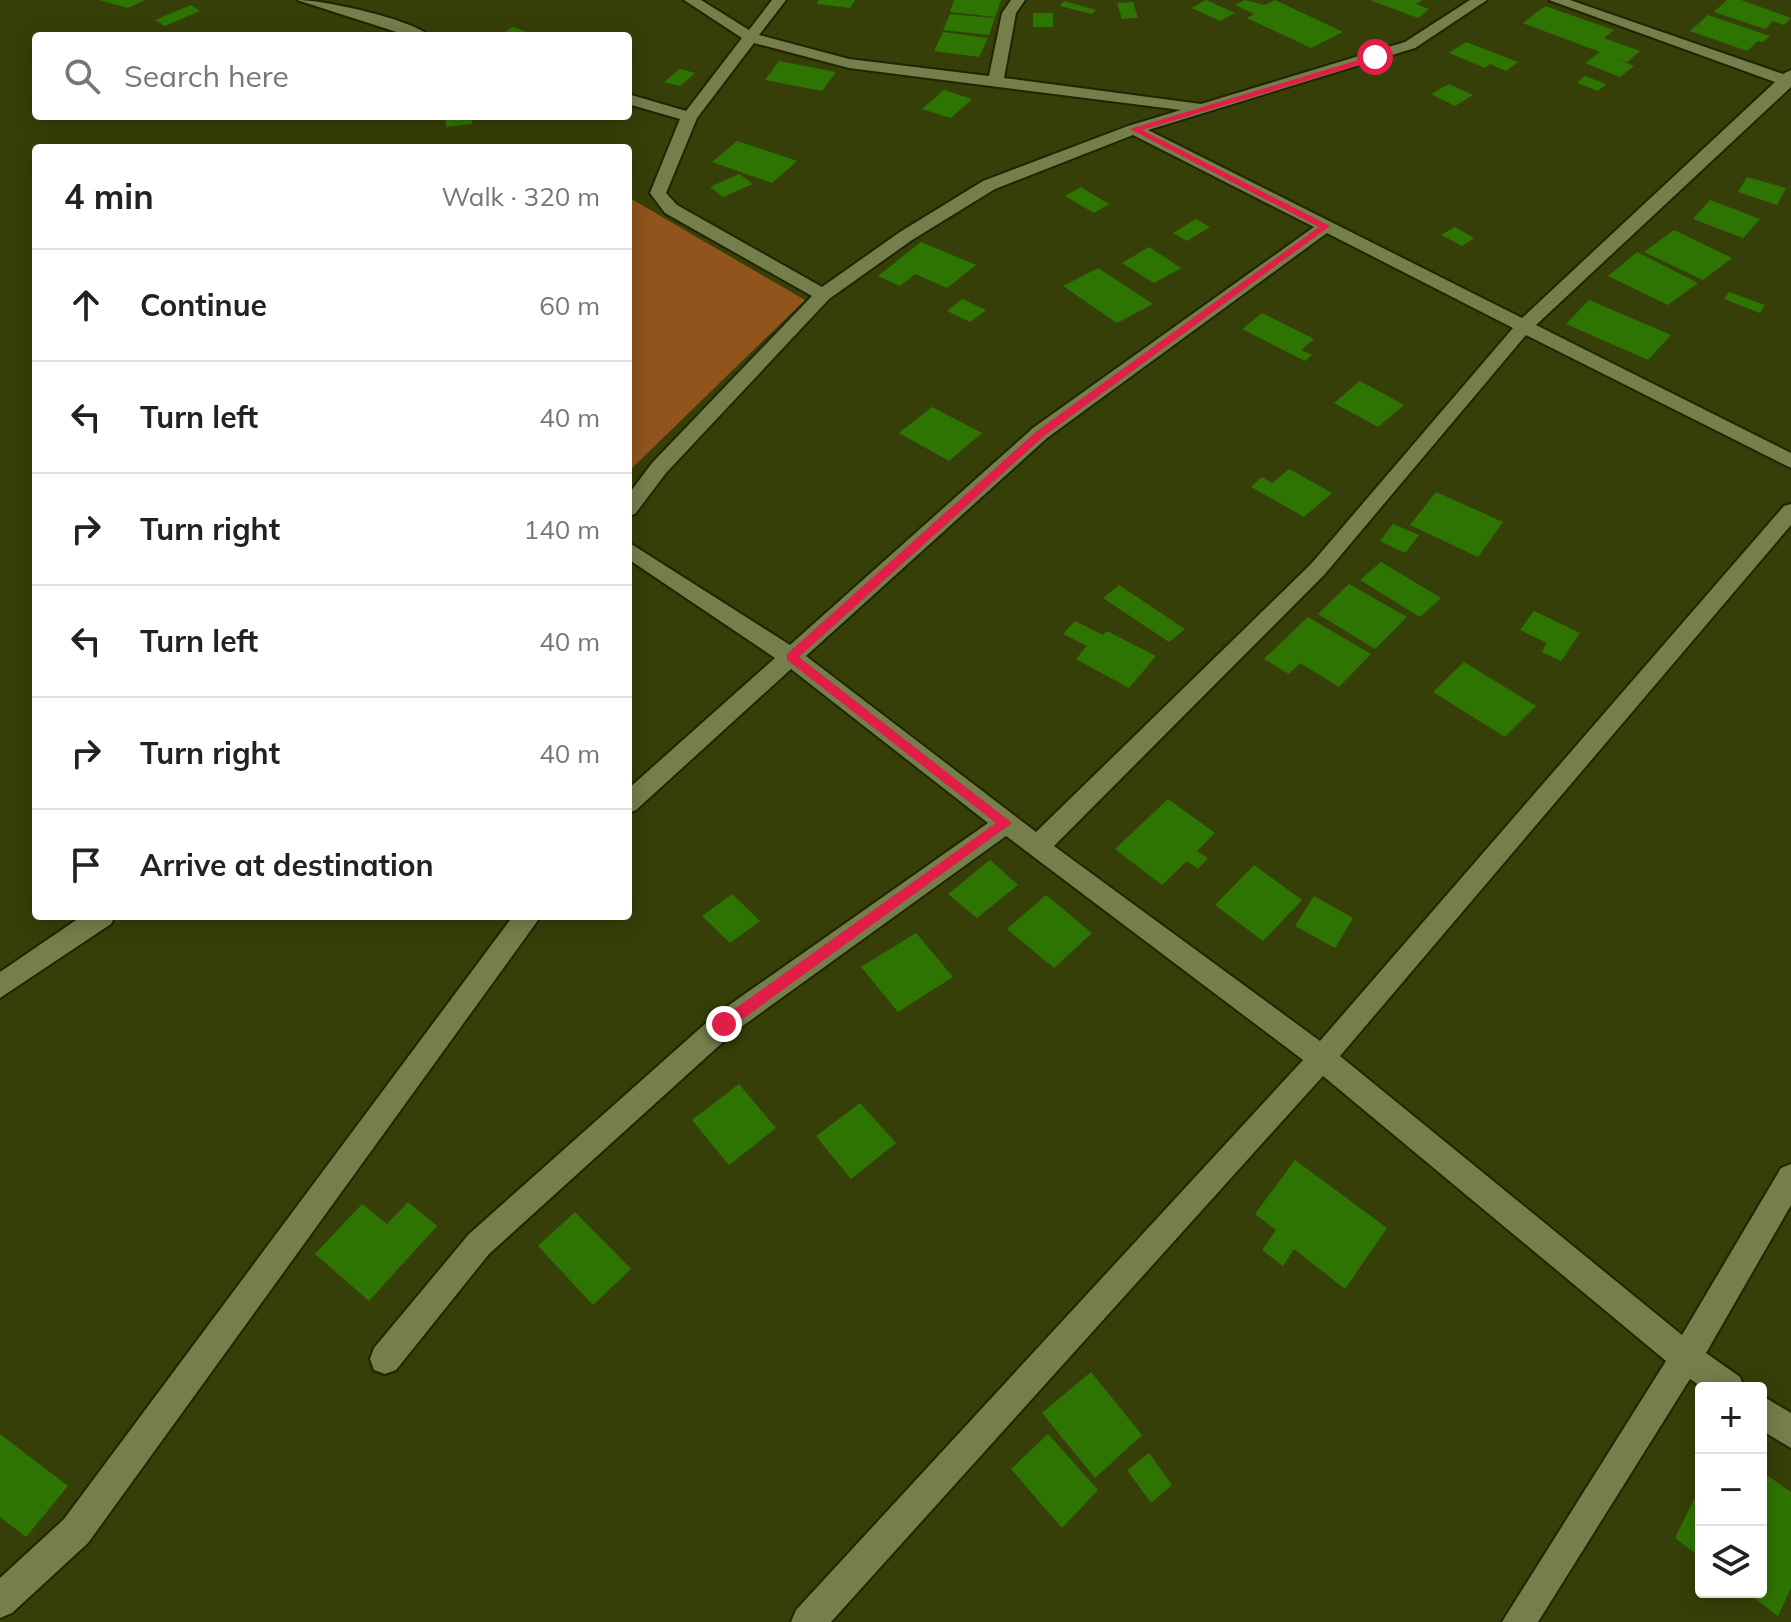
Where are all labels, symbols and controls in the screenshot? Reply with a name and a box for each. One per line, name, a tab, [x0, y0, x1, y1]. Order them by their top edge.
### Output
search box	[32, 32, 632, 120]
route start	[1357, 39, 1393, 75]
icon: search	[60, 54, 104, 98]
text: Search here	[124, 57, 289, 95]
text: 4 min	[64, 175, 154, 218]
text: Walk · 320 m	[441, 180, 600, 213]
icon: ahead	[64, 283, 108, 327]
text: Continue	[140, 286, 267, 324]
text: 60 m	[539, 289, 600, 322]
icon: left	[64, 395, 108, 439]
text: Turn left	[140, 398, 258, 436]
text: 40 m	[539, 401, 600, 434]
icon: right	[64, 507, 108, 551]
text: Turn right	[140, 510, 280, 548]
text: 140 m	[524, 513, 600, 546]
icon: left	[64, 619, 108, 663]
text: Turn left	[140, 622, 258, 660]
text: 40 m	[539, 625, 600, 658]
icon: right	[64, 731, 108, 775]
text: Turn right	[140, 734, 280, 772]
text: 40 m	[539, 737, 600, 770]
icon: arrive	[64, 843, 108, 887]
text: Arrive at destination	[140, 846, 434, 884]
route end	[706, 1006, 742, 1042]
map controls	[1695, 1382, 1767, 1598]
button: +	[1695, 1382, 1767, 1454]
button: −	[1695, 1454, 1767, 1526]
button: layers	[1695, 1526, 1767, 1598]

